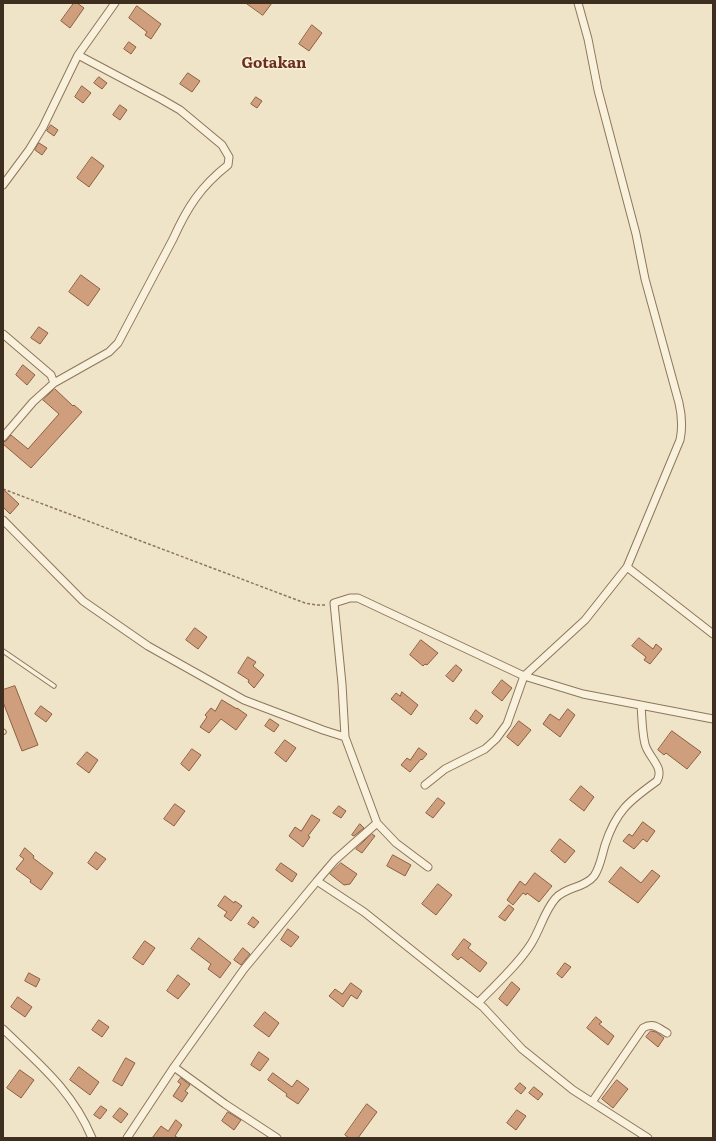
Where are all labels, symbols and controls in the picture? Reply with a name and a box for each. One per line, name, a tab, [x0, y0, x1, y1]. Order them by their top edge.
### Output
district label: Gotakan	[242, 55, 306, 73]

